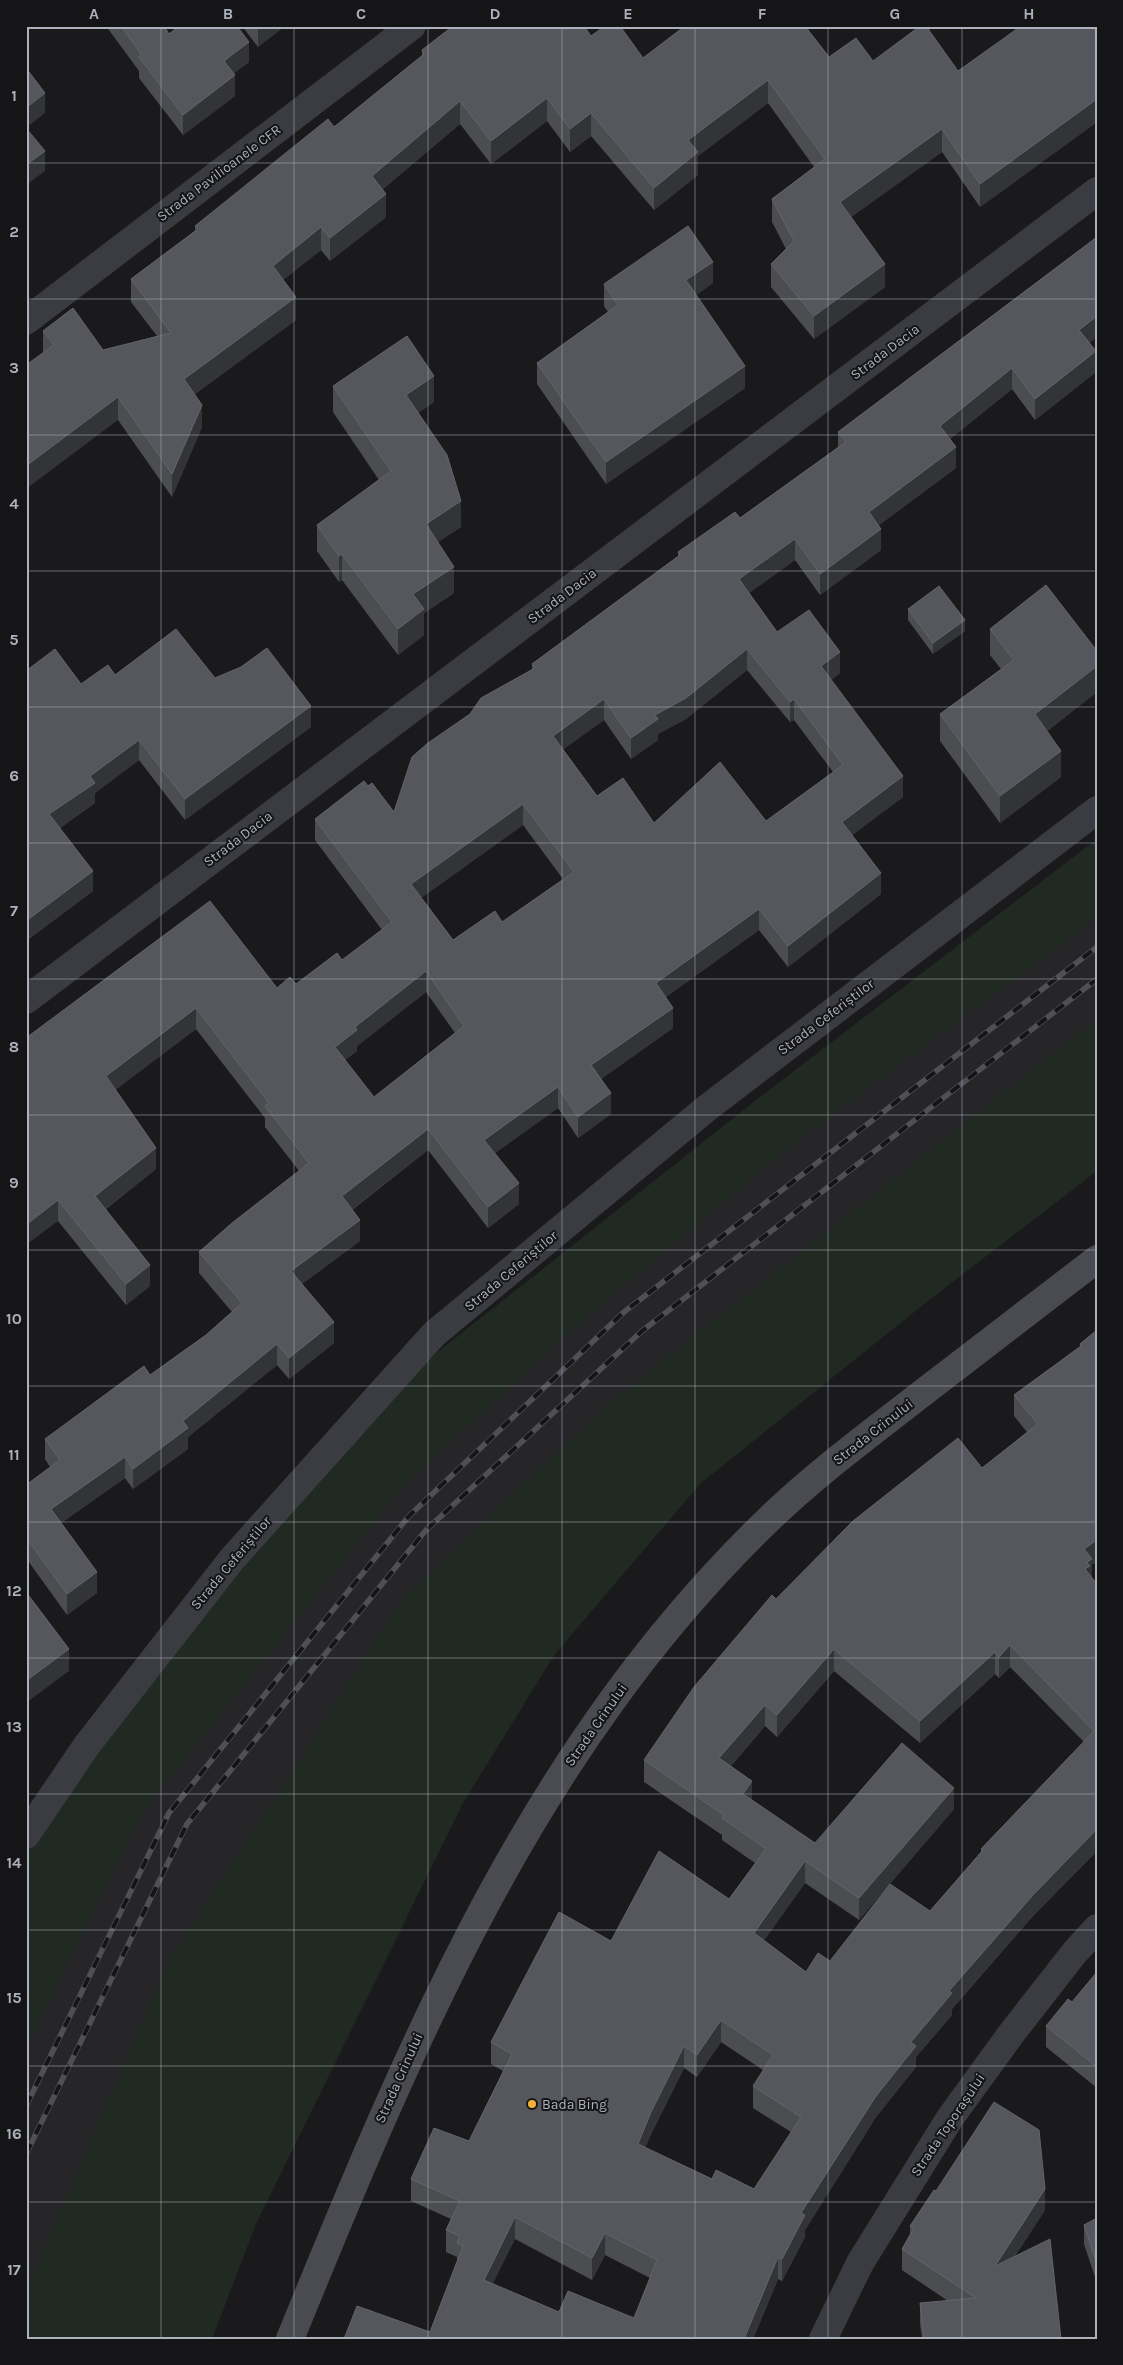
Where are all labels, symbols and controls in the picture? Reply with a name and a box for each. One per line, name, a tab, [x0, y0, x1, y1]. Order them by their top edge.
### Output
text: A	[89, 4, 99, 23]
text: B	[223, 4, 233, 23]
text: C	[356, 4, 366, 23]
text: D	[490, 4, 501, 23]
text: E	[623, 4, 633, 23]
text: F	[758, 4, 767, 23]
text: G	[890, 4, 900, 23]
text: H	[1023, 4, 1035, 23]
text: 1	[11, 86, 17, 105]
street label: Strada Pavilioanele CFR	[154, 121, 284, 225]
text: 2	[9, 222, 19, 241]
street label: Strada Dacia	[847, 321, 923, 383]
text: 3	[9, 358, 19, 377]
text: 4	[9, 494, 19, 513]
street label: Strada Dacia	[524, 565, 600, 627]
text: 5	[9, 630, 19, 649]
text: 6	[9, 766, 19, 785]
street label: Strada Dacia	[200, 808, 276, 870]
text: 7	[10, 901, 18, 920]
street label: Strada Ceferiștilor	[774, 975, 878, 1059]
text: 8	[9, 1037, 19, 1056]
text: 9	[9, 1173, 19, 1192]
street label: Strada Ceferiștilor	[461, 1227, 562, 1315]
text: 10	[6, 1309, 22, 1328]
street label: Strada Crinului	[829, 1395, 917, 1469]
text: 11	[8, 1445, 20, 1464]
street label: Strada Ceferiștilor	[187, 1512, 275, 1613]
text: 12	[6, 1581, 22, 1600]
street label: Strada Crinului	[561, 1680, 631, 1770]
text: 13	[6, 1717, 22, 1736]
text: 14	[6, 1853, 22, 1872]
text: 15	[6, 1988, 22, 2007]
street label: Strada Crinului	[371, 2030, 427, 2126]
street label: Strada Toporașului	[907, 2070, 989, 2180]
place label: Bada Bing	[542, 2096, 607, 2113]
marker: Bada Bing	[526, 2098, 538, 2110]
text: 16	[6, 2124, 22, 2143]
text: 17	[7, 2260, 21, 2279]

